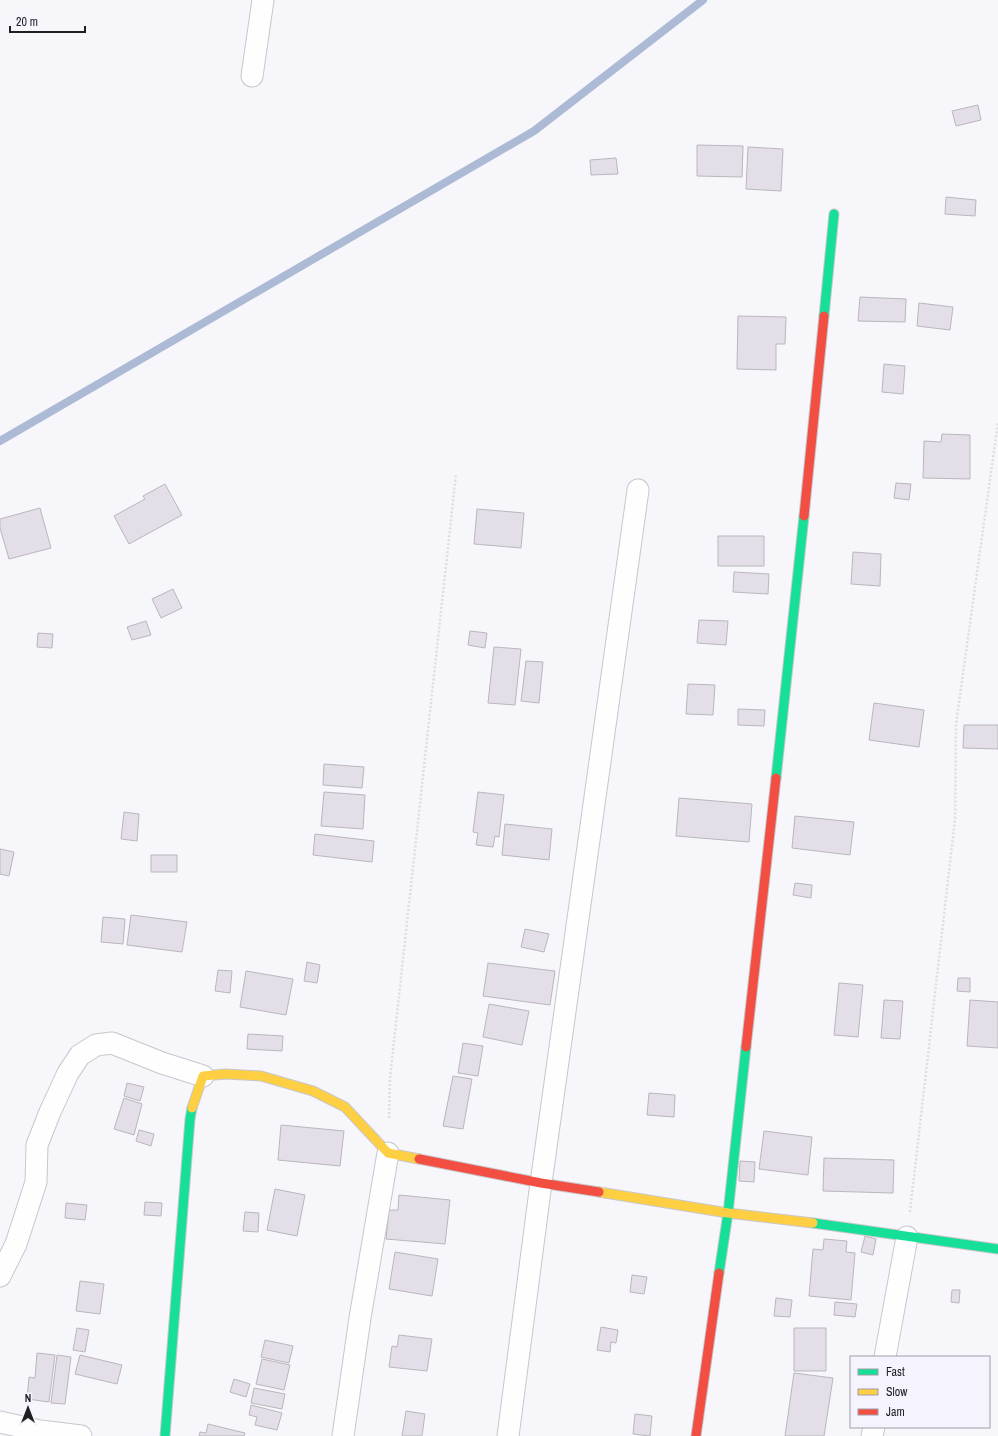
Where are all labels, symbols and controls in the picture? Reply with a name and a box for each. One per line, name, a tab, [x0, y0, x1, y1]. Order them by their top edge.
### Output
scale bar	[10, 8, 85, 34]
text: 20 m	[16, 14, 38, 30]
legend	[850, 1356, 990, 1428]
text: Fast	[886, 1364, 905, 1380]
text: Slow	[886, 1384, 908, 1400]
north arrow	[8, 1388, 48, 1428]
text: N	[25, 1391, 31, 1405]
text: Jam	[886, 1404, 905, 1420]

